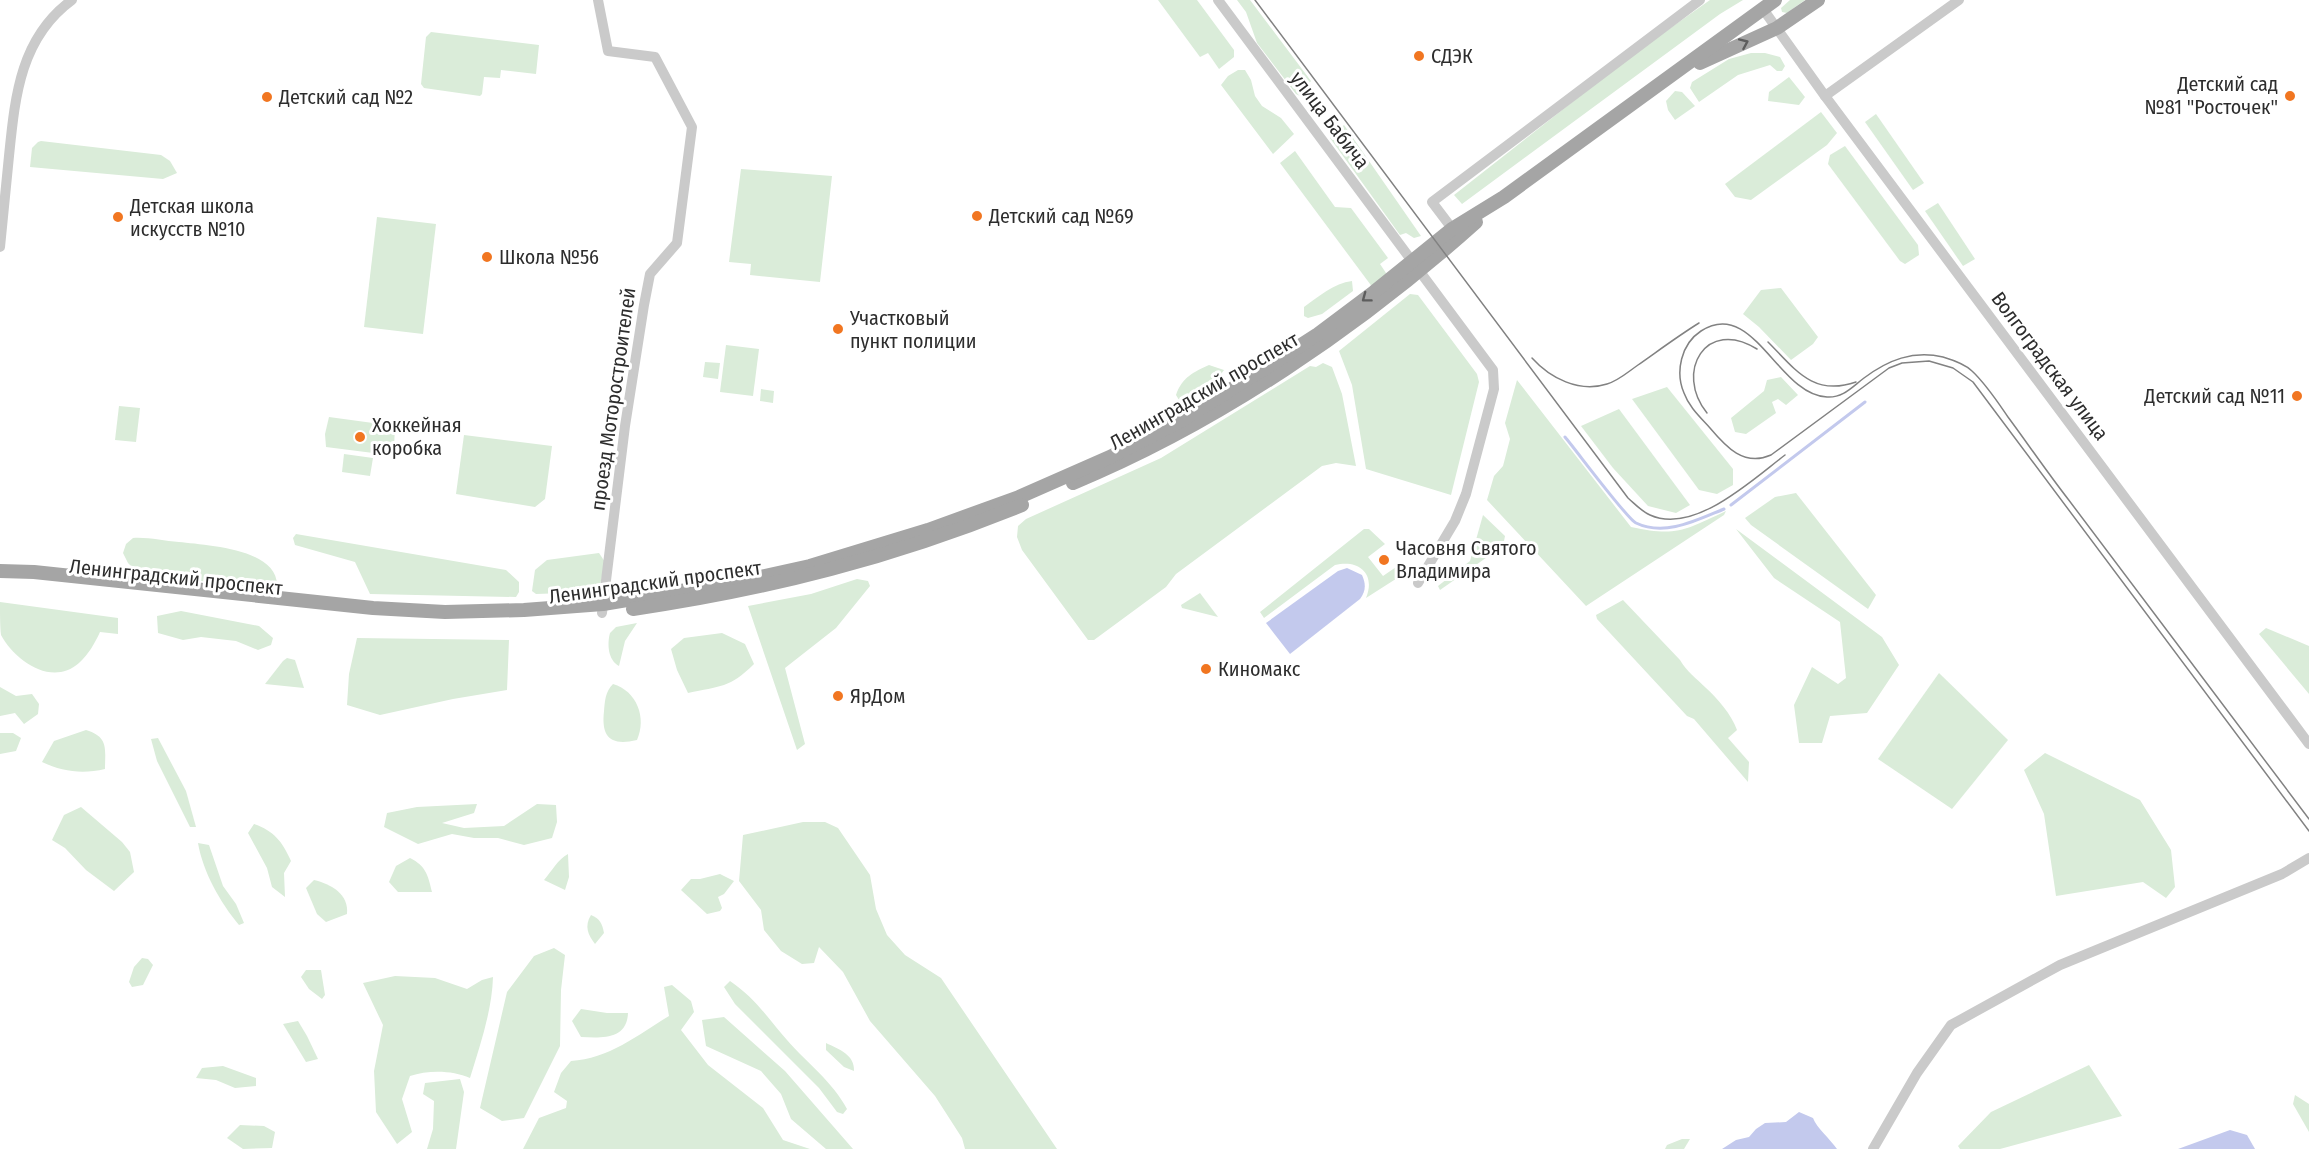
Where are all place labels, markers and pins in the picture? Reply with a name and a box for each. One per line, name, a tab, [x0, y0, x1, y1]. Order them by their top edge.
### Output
place label: СДЭК	[1431, 44, 1473, 68]
marker: СДЭК	[1412, 49, 1426, 63]
place label: Детский сад №81 "Росточек"	[2145, 72, 2278, 119]
place label: Детский сад №2	[278, 85, 413, 109]
marker: Детский сад №81 "Росточек"	[2283, 89, 2297, 103]
marker: Детский сад №2	[260, 90, 274, 104]
place label: Детская школа искусств №10	[129, 194, 254, 241]
place label: Детский сад №69	[988, 204, 1134, 228]
marker: Детский сад №69	[970, 209, 984, 223]
marker: Детская школа искусств №10	[111, 210, 125, 224]
place label: Школа №56	[499, 245, 599, 269]
marker: Школа №56	[480, 250, 494, 264]
place label: Участковый пункт полиции	[849, 306, 976, 353]
marker: Участковый пункт полиции	[831, 322, 845, 336]
place label: Детский сад №11	[2143, 384, 2285, 408]
marker: Детский сад №11	[2290, 389, 2304, 403]
place label: Хоккейная коробка	[372, 413, 462, 460]
marker: Хоккейная коробка	[353, 430, 367, 444]
place label: Часовня Святого Владимира	[1396, 536, 1537, 583]
marker: Часовня Святого Владимира	[1377, 553, 1391, 567]
place label: Киномакс	[1218, 657, 1301, 681]
marker: Киномакс	[1199, 662, 1213, 676]
place label: ЯрДом	[850, 684, 905, 708]
marker: ЯрДом	[831, 689, 845, 703]

